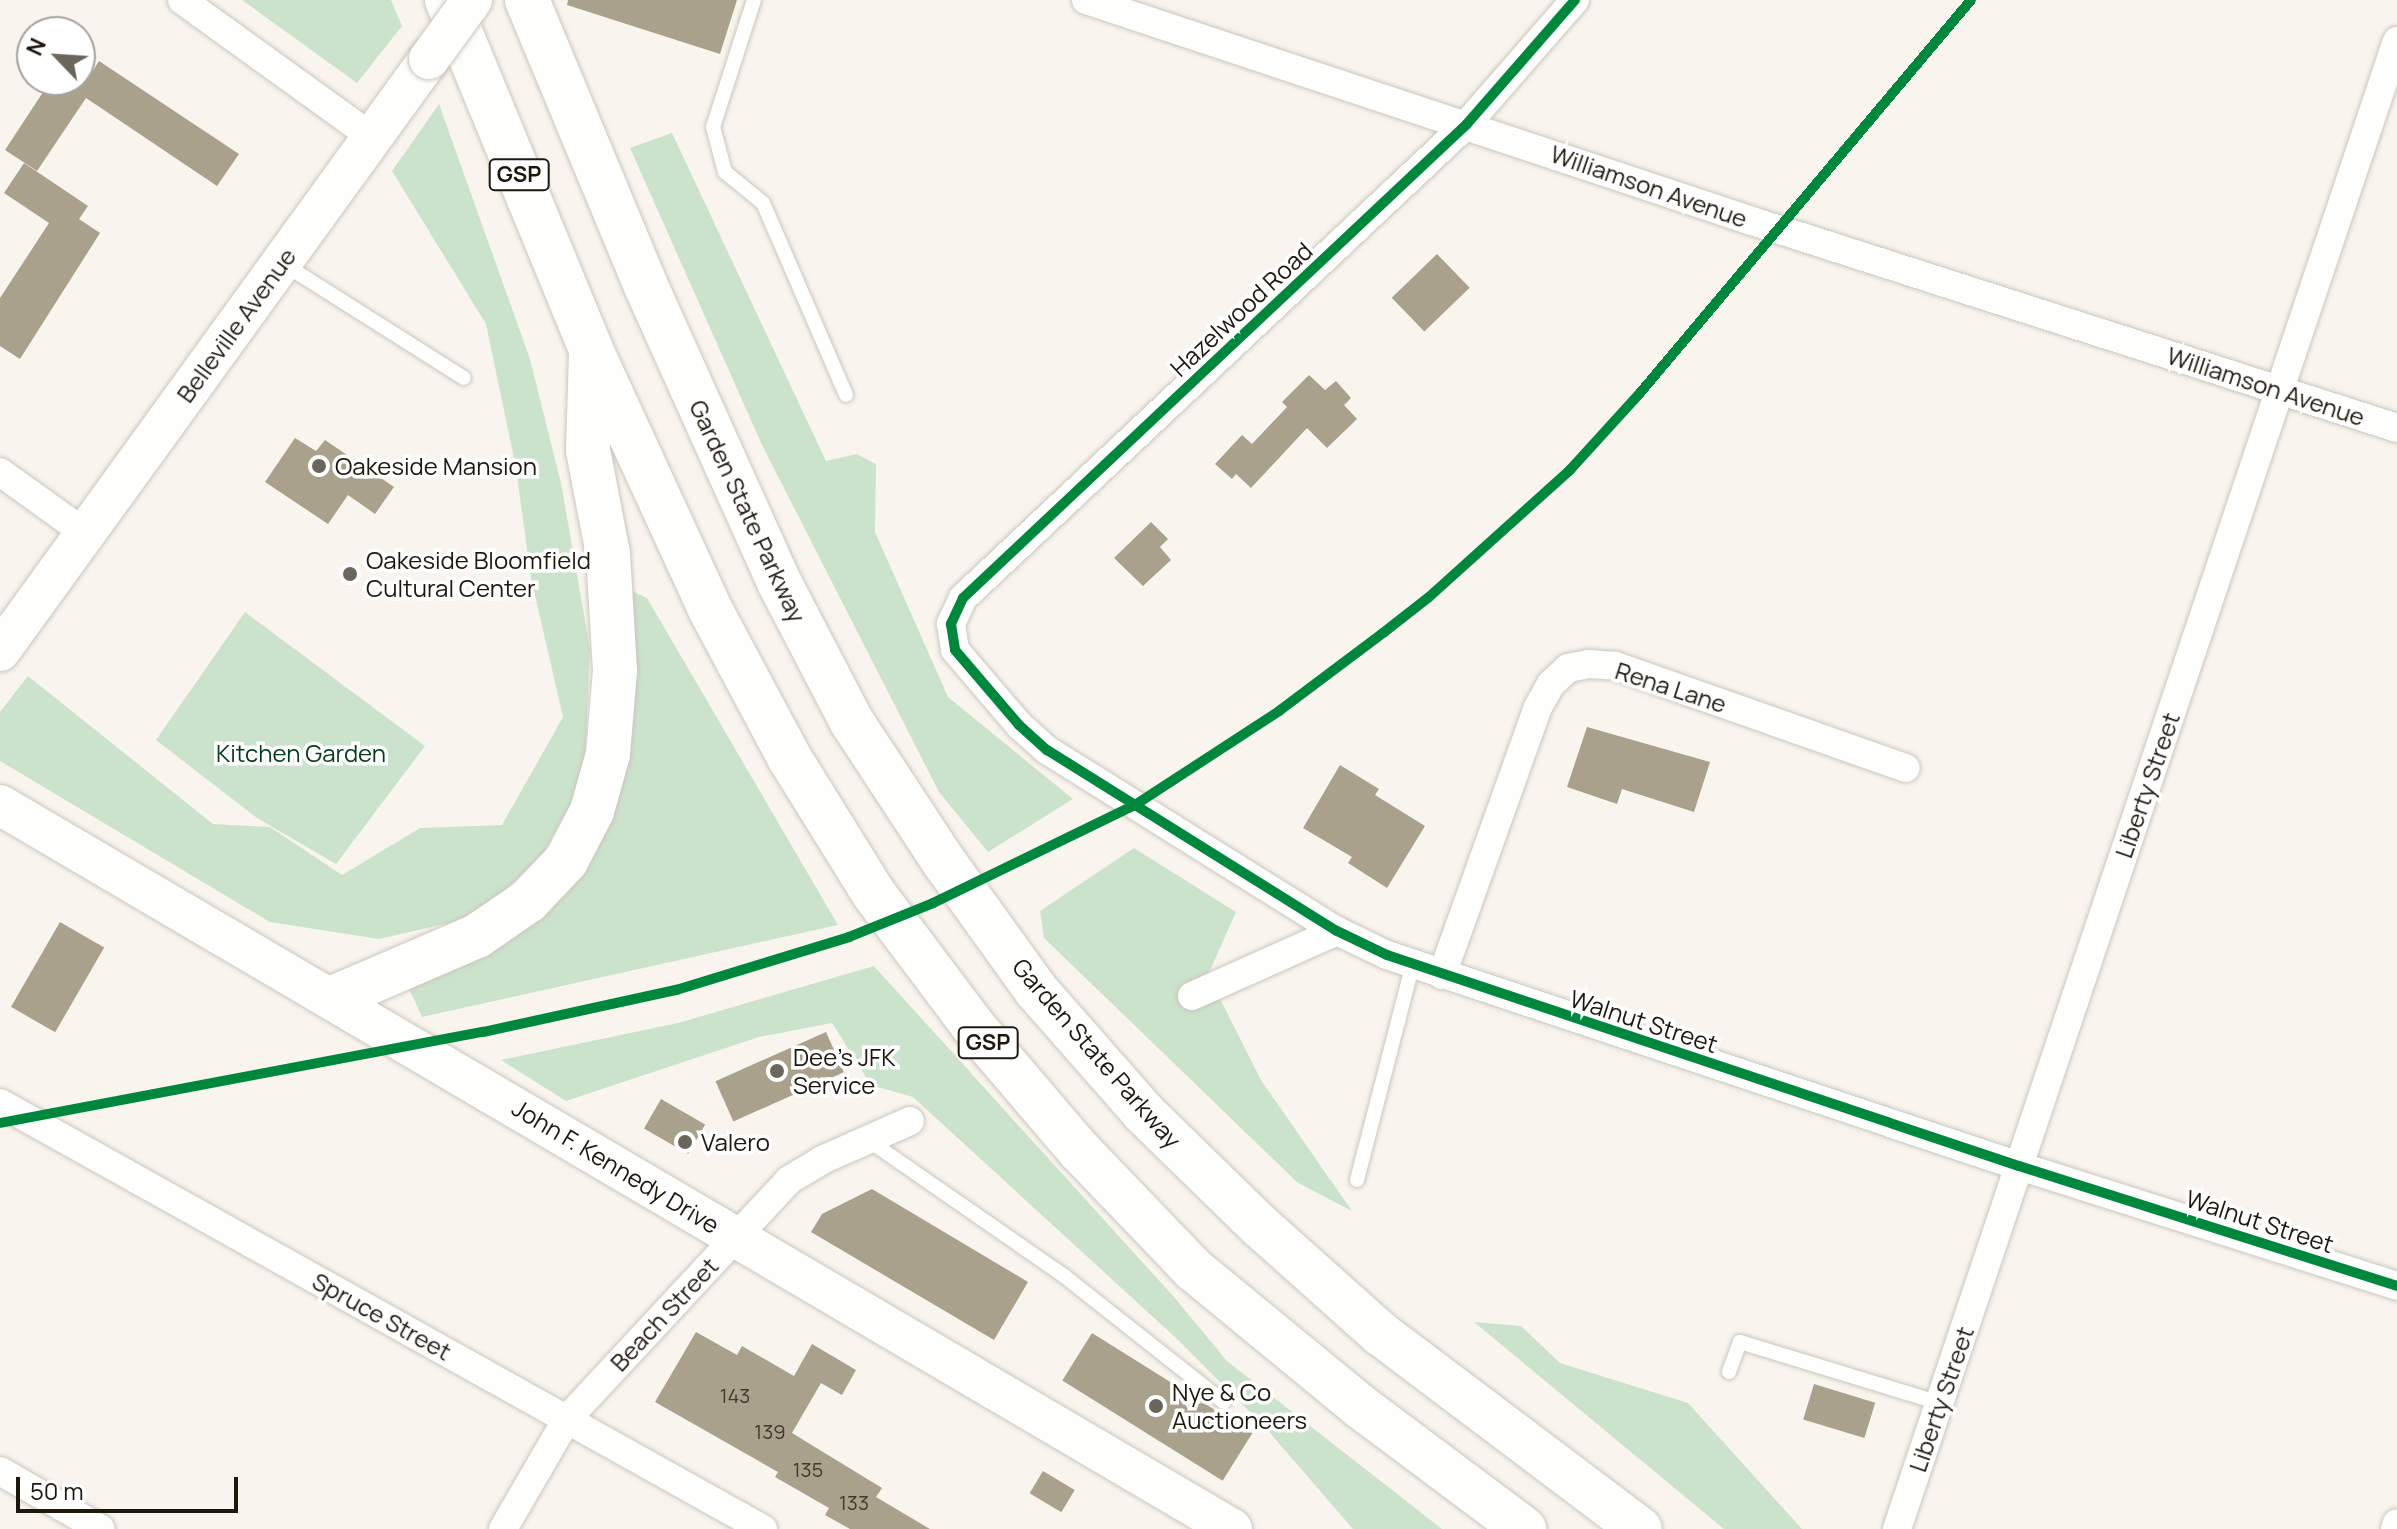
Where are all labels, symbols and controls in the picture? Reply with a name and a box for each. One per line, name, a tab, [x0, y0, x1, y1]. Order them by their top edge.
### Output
north arrow	[16, 16, 96, 96]
text: N	[19, 33, 53, 60]
street label: Williamson Avenue	[1547, 139, 1751, 233]
road number: GSP	[487, 157, 551, 193]
street label: Hazelwood Road	[1164, 236, 1318, 382]
street label: Belleville Avenue	[170, 242, 302, 408]
street label: Williamson Avenue	[2164, 340, 2368, 432]
street label: Garden State Parkway	[684, 395, 812, 627]
place label: Oakeside Mansion	[335, 452, 537, 480]
marker: Oakeside Mansion	[310, 457, 328, 475]
place label: Oakeside Bloomfield Cultural Center	[366, 546, 591, 602]
marker: Oakeside Bloomfield Cultural Center	[341, 565, 359, 583]
street label: Rena Lane	[1612, 656, 1730, 718]
street label: Liberty Street	[2109, 708, 2185, 862]
park label: Kitchen Garden	[216, 739, 386, 767]
street label: Garden State Parkway	[1007, 952, 1187, 1154]
street label: Walnut Street	[1566, 984, 1722, 1058]
road number: GSP	[956, 1025, 1020, 1061]
place label: Dee's JFK Service	[793, 1043, 895, 1099]
marker: Dee's JFK Service	[768, 1062, 786, 1080]
street label: John F. Kennedy Drive	[507, 1093, 725, 1239]
place label: Valero	[701, 1128, 770, 1156]
marker: Valero	[676, 1133, 694, 1151]
street label: Walnut Street	[2182, 1184, 2338, 1258]
street label: Beach Street	[604, 1251, 724, 1377]
street label: Spruce Street	[308, 1266, 456, 1366]
street label: Liberty Street	[1903, 1322, 1979, 1476]
place label: Nye & Co Auctioneers	[1172, 1378, 1307, 1434]
house number: 143	[720, 1383, 750, 1407]
marker: Nye & Co Auctioneers	[1147, 1397, 1165, 1415]
house number: 139	[754, 1419, 786, 1443]
house number: 135	[793, 1457, 823, 1481]
scale bar	[20, 1461, 242, 1511]
text: 50 m	[30, 1474, 84, 1507]
house number: 133	[839, 1490, 869, 1514]

